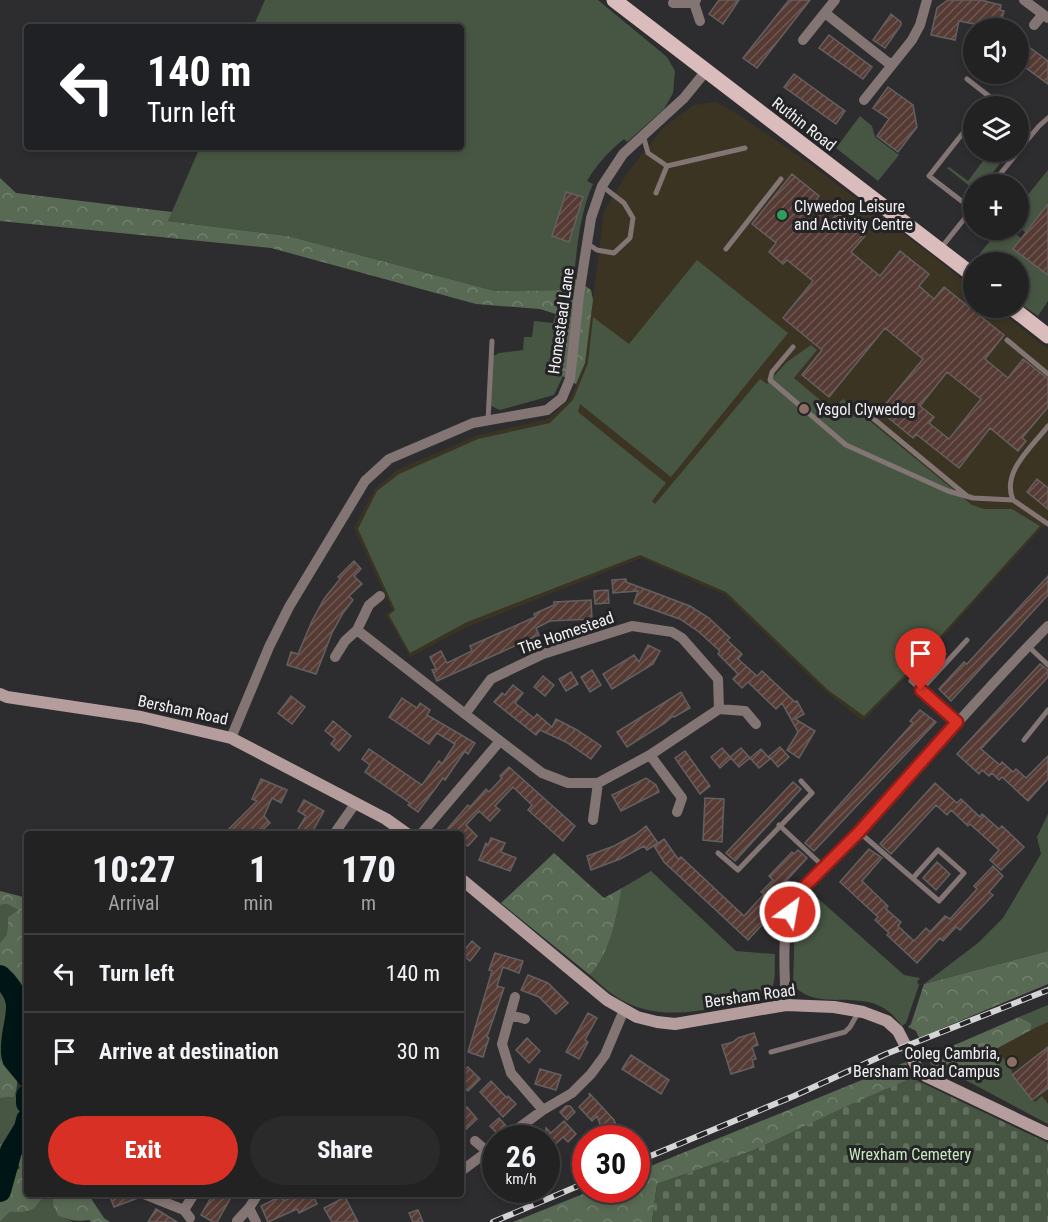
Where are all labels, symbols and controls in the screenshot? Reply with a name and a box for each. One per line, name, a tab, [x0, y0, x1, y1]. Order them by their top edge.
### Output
map controls	[963, 18, 1029, 318]
button: sound	[963, 18, 1029, 84]
text: 140 m	[147, 47, 252, 96]
icon: left	[48, 48, 126, 126]
street label: Ruthin Road	[768, 93, 840, 155]
button: layers	[963, 96, 1029, 162]
text: Turn left	[147, 97, 236, 129]
button: +	[963, 174, 1029, 240]
place label: Clywedog Leisure and Activity Centre	[794, 197, 913, 234]
marker: Clywedog Leisure and Activity Centre	[775, 208, 789, 222]
button: −	[963, 252, 1029, 318]
street label: Homestead Lane	[544, 267, 578, 375]
place label: Ysgol Clywedog	[816, 400, 916, 419]
marker: Ysgol Clywedog	[797, 402, 811, 416]
street label: The Homestead	[516, 608, 616, 658]
pin	[895, 628, 946, 690]
icon: arrive	[904, 637, 937, 670]
street label: Bersham Road	[136, 691, 230, 729]
text: 10:27	[92, 849, 175, 891]
text: 1	[249, 849, 267, 891]
text: 170	[341, 849, 396, 891]
position arrow	[758, 880, 822, 944]
text: Arrival	[108, 891, 159, 915]
text: min	[244, 891, 273, 915]
text: m	[361, 891, 376, 915]
icon: left	[48, 957, 81, 990]
text: Turn left	[99, 961, 174, 986]
text: 140 m	[386, 961, 440, 986]
street label: Bersham Road	[703, 980, 797, 1012]
icon: arrive	[48, 1035, 81, 1068]
text: Arrive at destination	[99, 1039, 279, 1064]
text: 30 m	[397, 1039, 440, 1064]
place label: Coleg Cambria, Bersham Road Campus	[853, 1044, 1000, 1081]
marker: Coleg Cambria, Bersham Road Campus	[1005, 1055, 1019, 1069]
button: Exit	[48, 1116, 238, 1185]
button: Share	[250, 1116, 440, 1185]
speed limit sign: 30	[572, 1125, 650, 1203]
text: 26	[506, 1139, 536, 1174]
park label: Wrexham Cemetery	[849, 1145, 972, 1164]
text: km/h	[506, 1170, 536, 1188]

